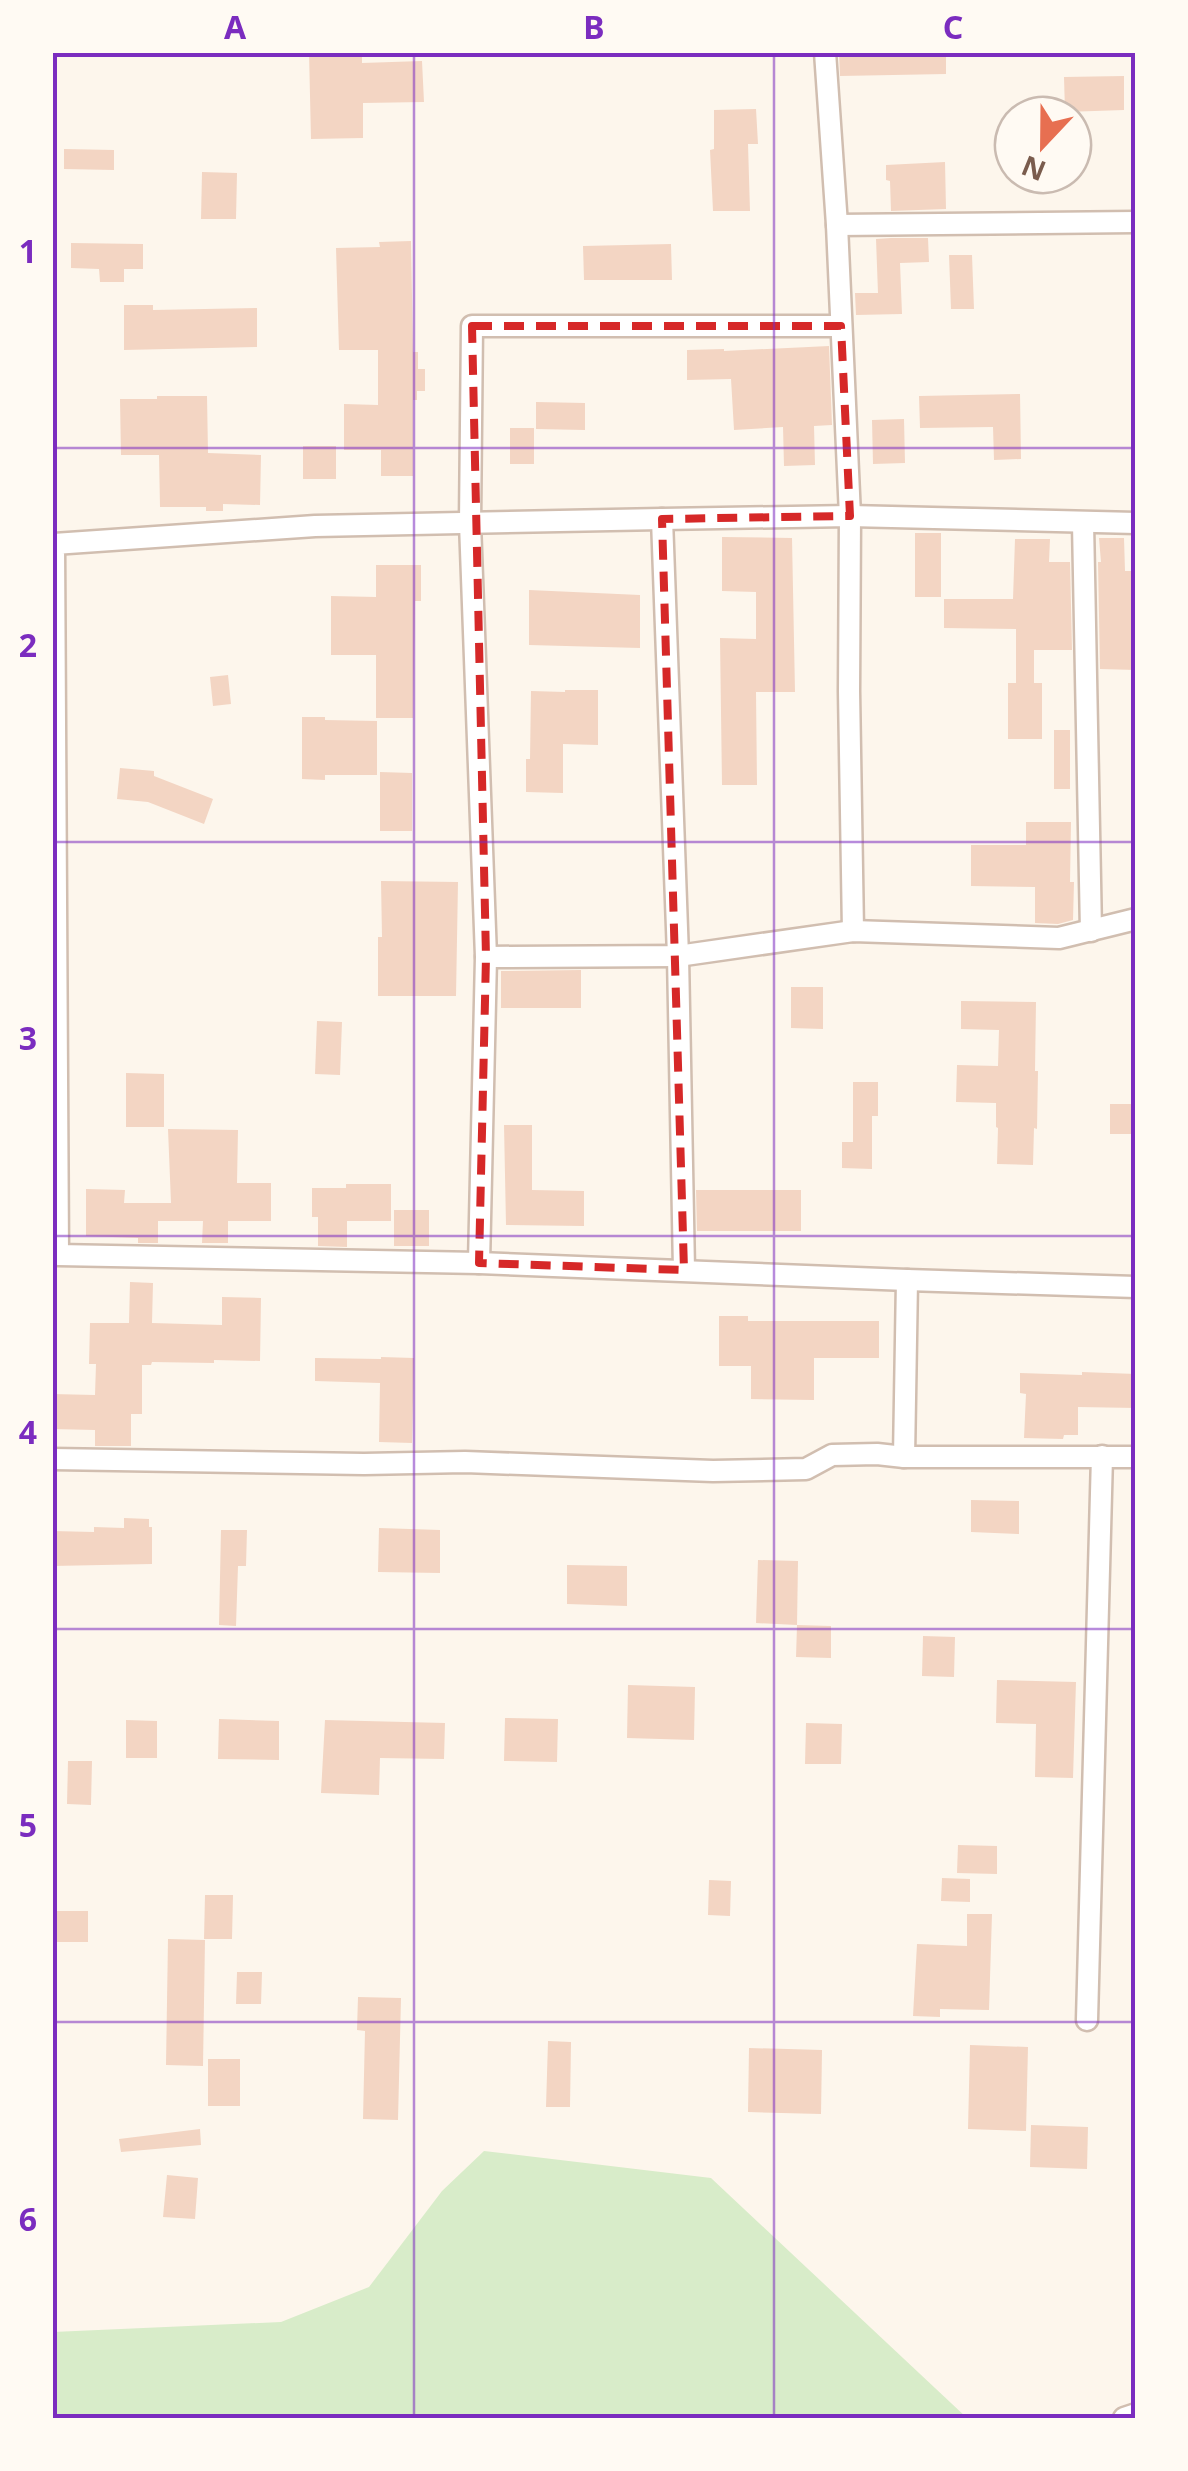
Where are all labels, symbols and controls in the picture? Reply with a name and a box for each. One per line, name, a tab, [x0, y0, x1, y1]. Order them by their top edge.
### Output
text: A	[224, 5, 247, 48]
text: B	[583, 5, 605, 48]
text: C	[943, 5, 963, 48]
north arrow	[993, 95, 1093, 195]
text: N	[1016, 147, 1051, 191]
text: 1	[19, 229, 37, 272]
text: 2	[19, 623, 37, 666]
text: 3	[19, 1016, 37, 1059]
text: 4	[19, 1410, 37, 1453]
text: 5	[19, 1803, 37, 1846]
text: 6	[19, 2197, 37, 2240]

